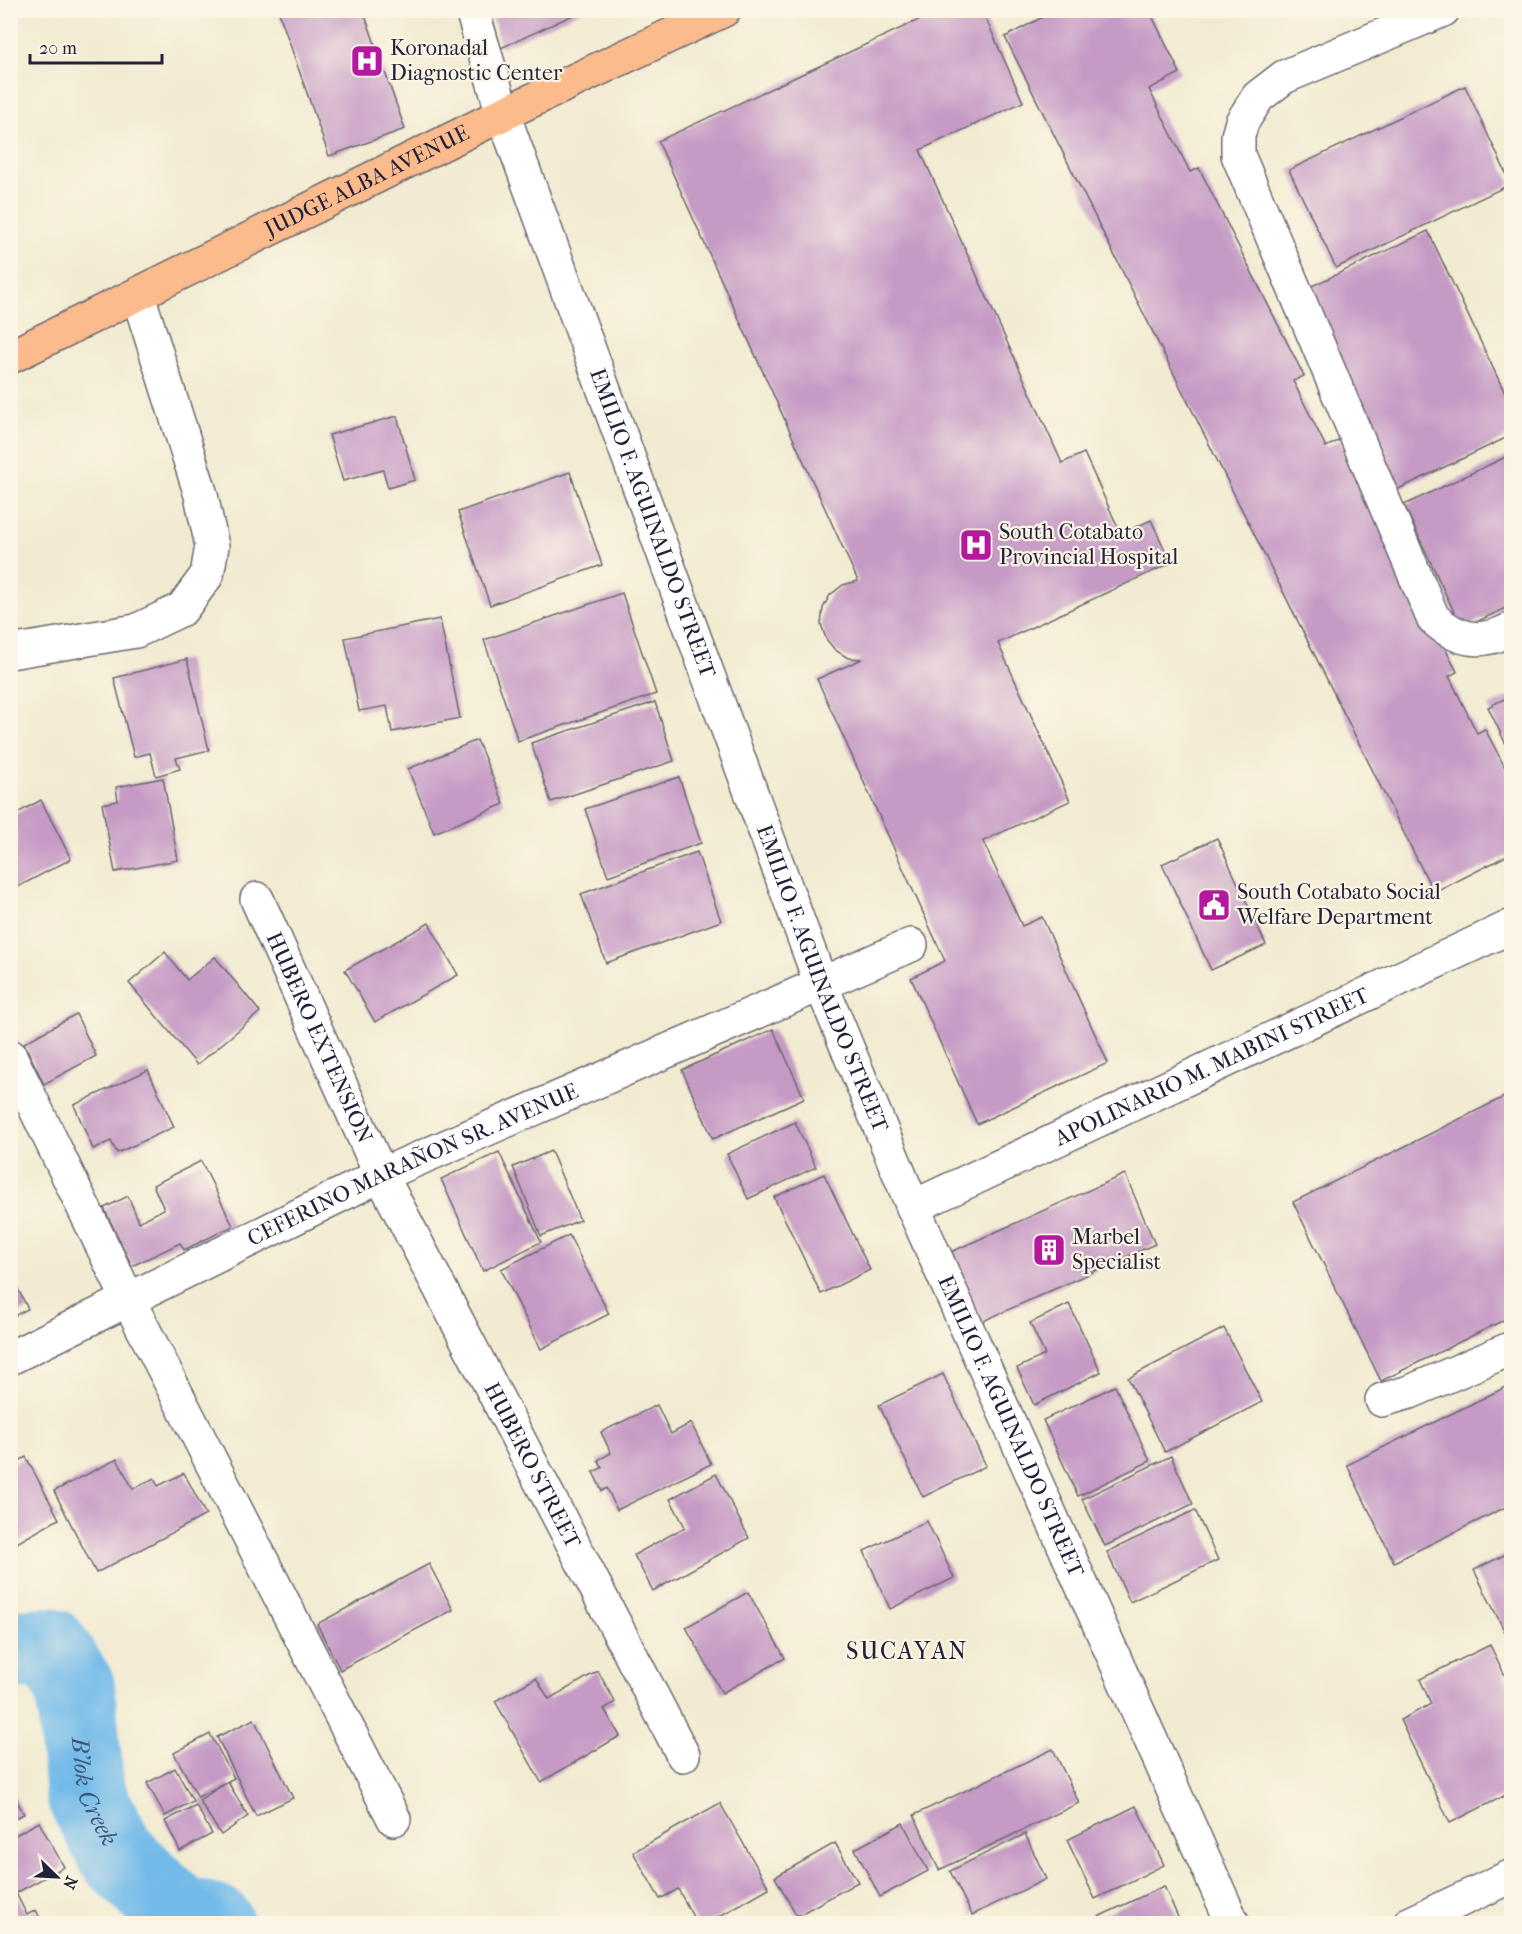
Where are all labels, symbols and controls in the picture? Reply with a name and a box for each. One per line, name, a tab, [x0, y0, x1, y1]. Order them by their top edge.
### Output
scale bar	[30, 27, 162, 65]
place label: Koronadal Diagnostic Center	[390, 35, 563, 86]
text: 20 m	[39, 38, 77, 59]
hospital icon: Koronadal Diagnostic Center	[349, 43, 385, 79]
street label: JUDGE ALBA AVENUE	[259, 120, 474, 243]
street label: EMILIO F. AGUINALDO STREET	[584, 365, 721, 682]
place label: South Cotabato Provincial Hospital	[999, 519, 1178, 570]
hospital icon: South Cotabato Provincial Hospital	[958, 527, 994, 563]
street label: EMILIO F. AGUINALDO STREET	[751, 821, 894, 1137]
place label: South Cotabato Social Welfare Department	[1236, 879, 1441, 930]
public building icon: South Cotabato Social Welfare Department	[1196, 887, 1232, 923]
street label: HUBERO EXTENSION	[261, 928, 378, 1147]
street label: APOLINARIO M. MABINI STREET	[1050, 982, 1374, 1152]
street label: CEFERINO MARAÑON SR. AVENUE	[243, 1078, 582, 1252]
place label: Marbel Specialist	[1072, 1224, 1161, 1275]
building icon: Marbel Specialist	[1031, 1232, 1067, 1268]
street label: EMILIO F. AGUINALDO STREET	[932, 1271, 1090, 1582]
street label: HUBERO STREET	[478, 1378, 587, 1554]
district label: SUCAYAN	[846, 1637, 968, 1665]
water label: B'lok Creek	[66, 1734, 124, 1851]
north arrow	[27, 1847, 87, 1907]
text: N	[59, 1873, 81, 1893]

